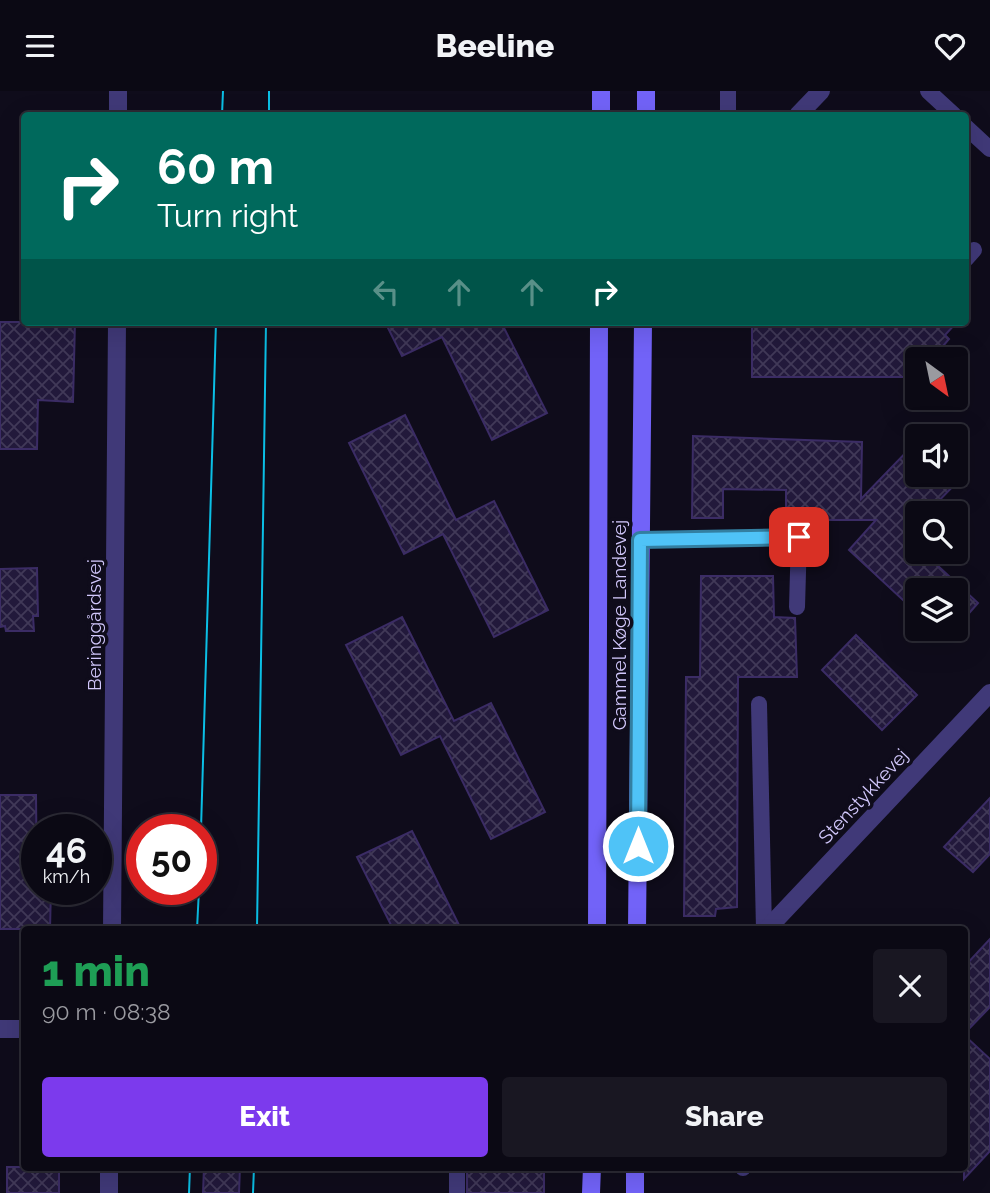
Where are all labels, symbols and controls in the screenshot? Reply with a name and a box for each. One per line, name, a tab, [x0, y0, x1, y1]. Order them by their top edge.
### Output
icon: menu	[21, 27, 59, 65]
text: Beeline	[436, 27, 554, 64]
icon: heart	[931, 27, 969, 65]
text: 60 m	[157, 138, 274, 195]
icon: right	[42, 140, 133, 231]
text: Turn right	[157, 197, 298, 234]
icon: left	[367, 273, 405, 311]
icon: ahead	[440, 273, 478, 311]
icon: ahead	[513, 273, 551, 311]
icon: right	[586, 273, 624, 311]
north arrow	[905, 347, 968, 409]
map controls	[905, 347, 968, 641]
button: sound	[905, 424, 968, 487]
button: search	[905, 501, 968, 564]
pin	[769, 507, 829, 567]
icon: arrive	[780, 518, 818, 556]
street label: Gammel Køge Landevej	[608, 520, 630, 730]
street label: Beringgårdsvej	[83, 559, 105, 691]
button: layers	[905, 578, 968, 641]
street label: Stenstykkevej	[814, 744, 912, 848]
position arrow	[601, 809, 675, 883]
speed limit sign: 50	[126, 814, 217, 905]
text: 46	[46, 830, 87, 871]
text: km/h	[43, 866, 90, 887]
text: 1 min	[42, 947, 150, 996]
button: close	[873, 949, 947, 1023]
text: 90 m · 08:38	[42, 998, 171, 1025]
button: Exit	[42, 1077, 488, 1157]
button: Share	[502, 1077, 947, 1157]

